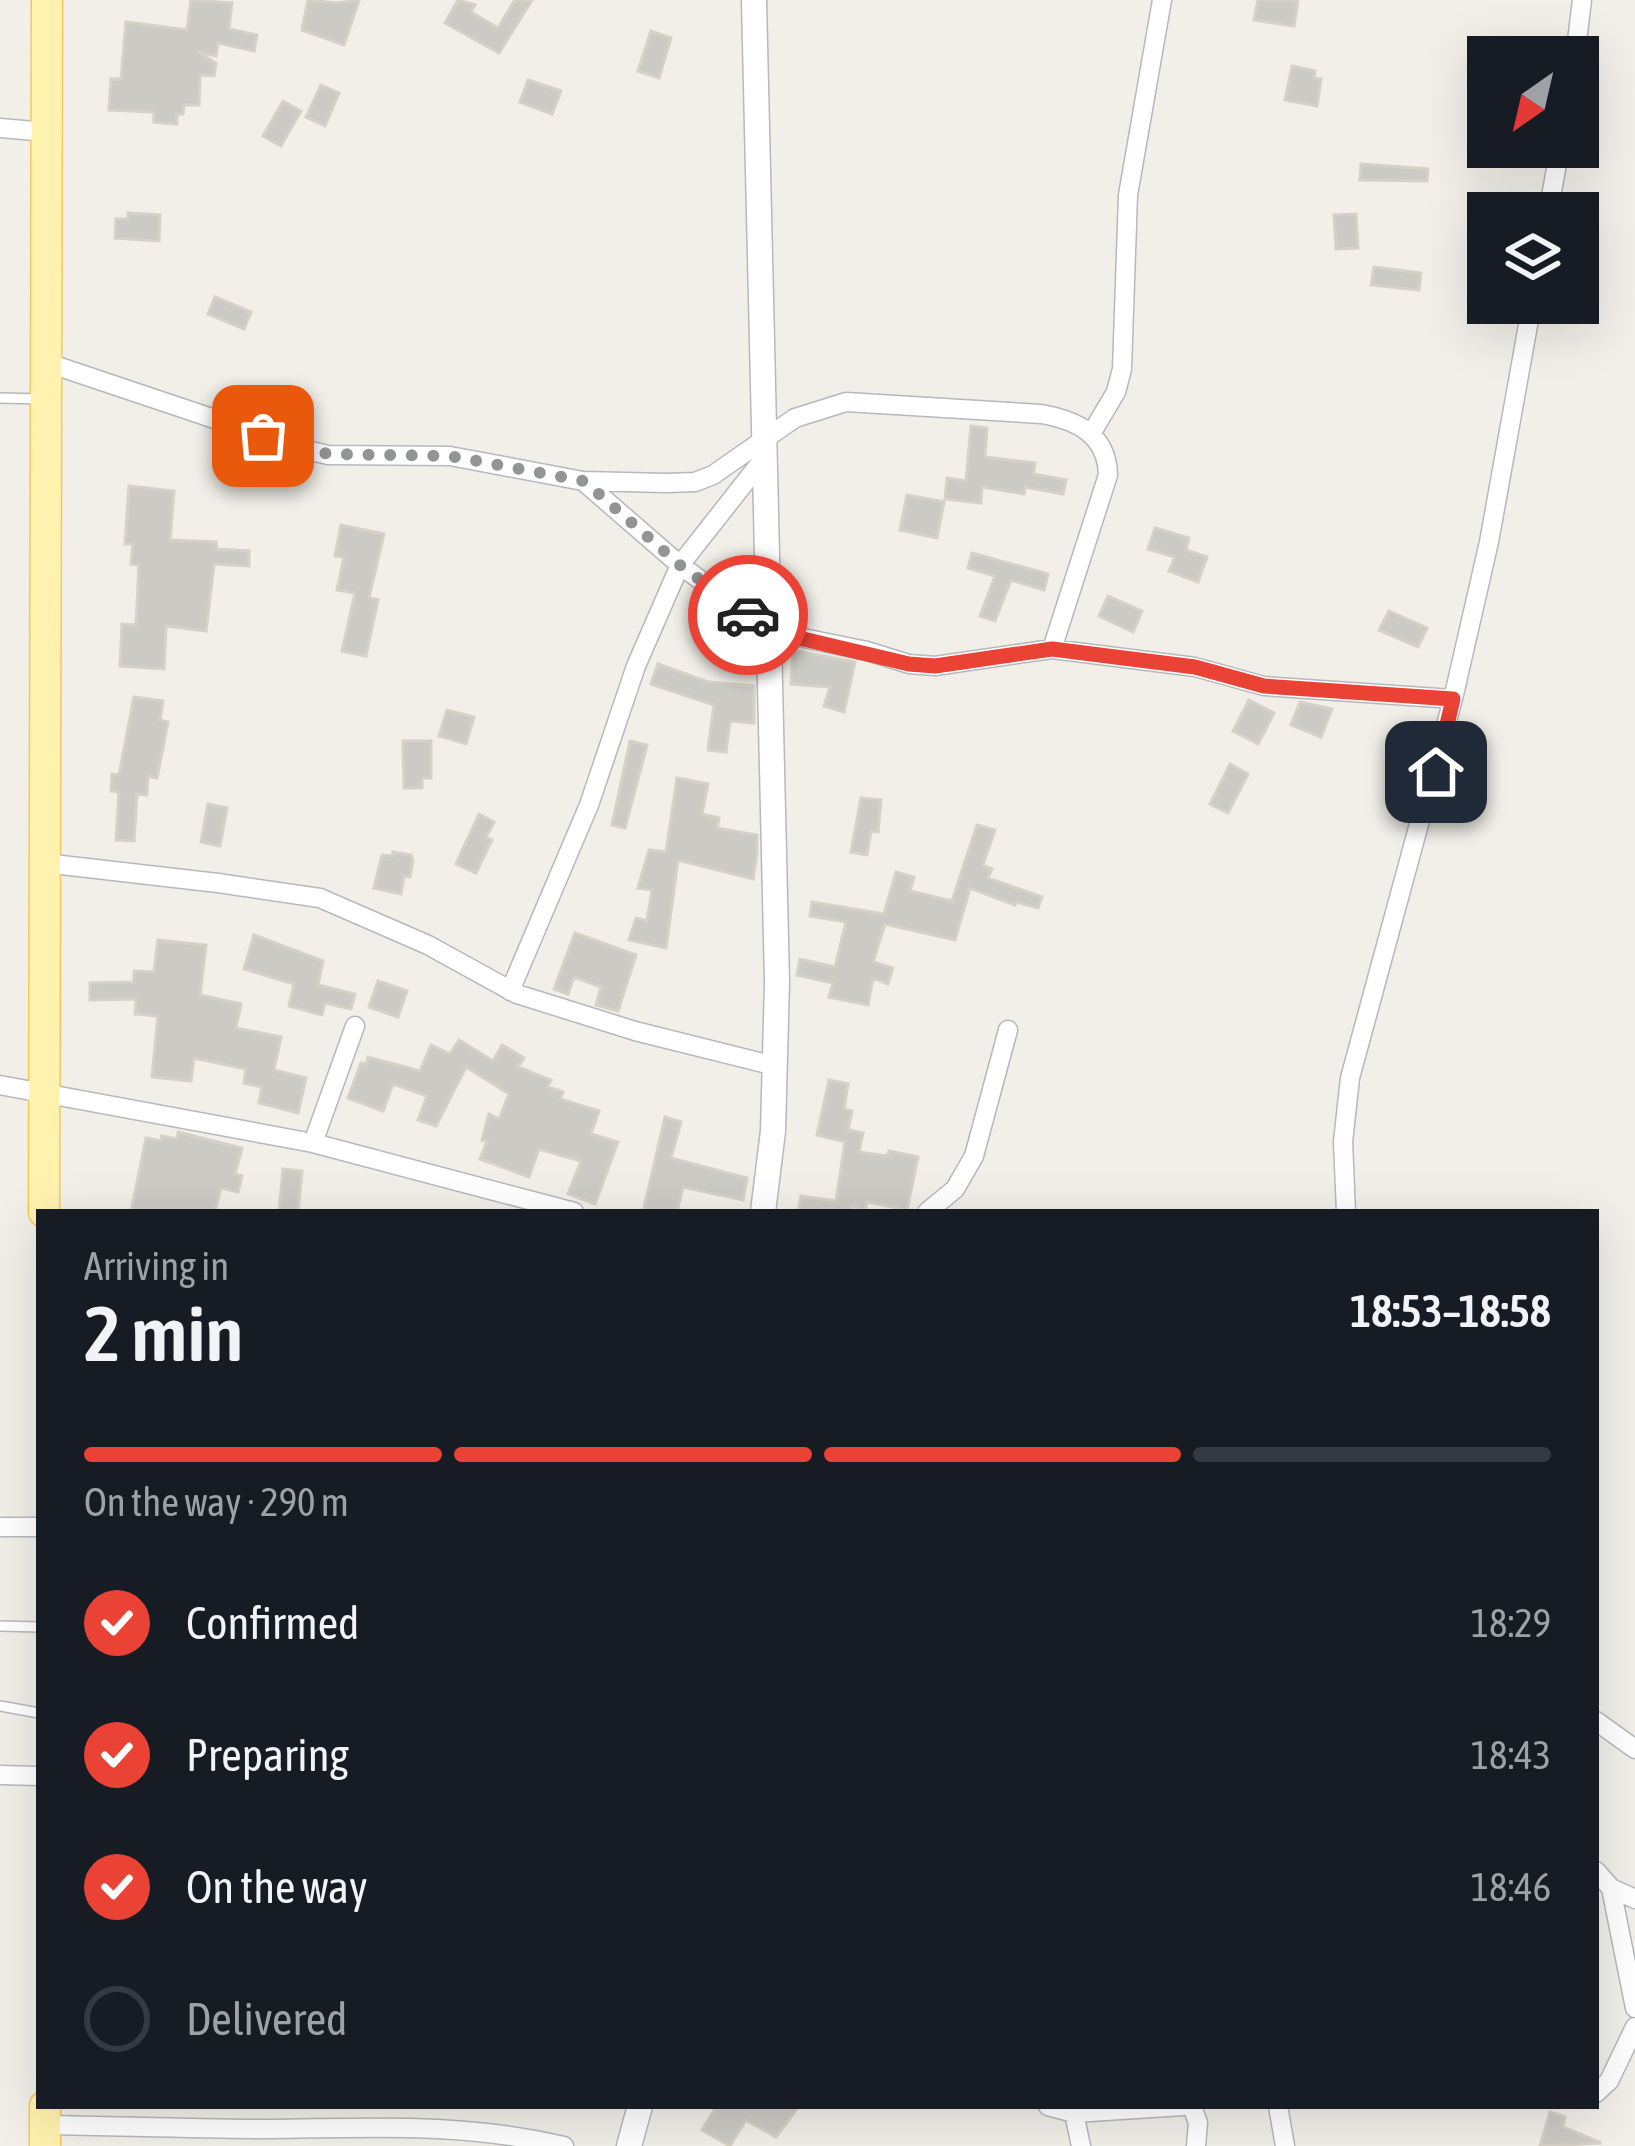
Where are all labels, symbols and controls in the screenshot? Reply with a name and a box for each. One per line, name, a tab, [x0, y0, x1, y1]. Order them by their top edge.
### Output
north arrow	[1467, 36, 1599, 168]
map controls	[1467, 36, 1599, 324]
button: layers	[1467, 192, 1599, 324]
pin	[212, 385, 314, 487]
icon: bag	[230, 403, 296, 469]
courier	[688, 555, 808, 675]
icon: car	[715, 582, 781, 648]
pin	[1385, 721, 1487, 823]
icon: home	[1403, 739, 1469, 805]
text: Arriving in	[84, 1244, 229, 1288]
text: 18:53–18:58	[1350, 1285, 1551, 1337]
text: 2 min	[84, 1288, 243, 1378]
text: On the way · 290 m	[84, 1480, 349, 1524]
icon: check	[84, 1590, 150, 1656]
text: Confirmed	[186, 1597, 359, 1649]
text: 18:29	[1471, 1601, 1551, 1645]
icon: check	[84, 1722, 150, 1788]
text: Preparing	[186, 1729, 349, 1781]
text: 18:43	[1471, 1733, 1551, 1777]
icon: check	[84, 1854, 150, 1920]
text: On the way	[186, 1861, 368, 1913]
text: 18:46	[1471, 1865, 1551, 1909]
text: Delivered	[186, 1993, 347, 2045]

